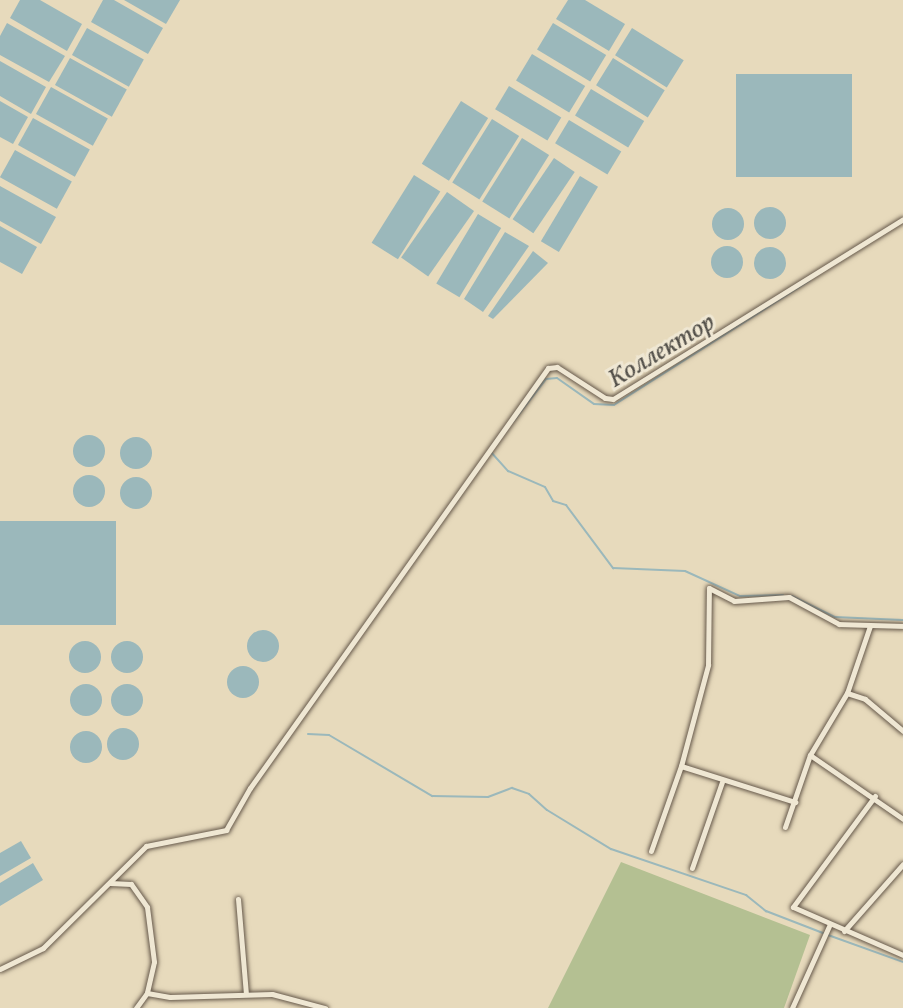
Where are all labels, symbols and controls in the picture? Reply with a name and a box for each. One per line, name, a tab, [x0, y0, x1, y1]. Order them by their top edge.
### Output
water label: Коллектор	[603, 308, 721, 396]

